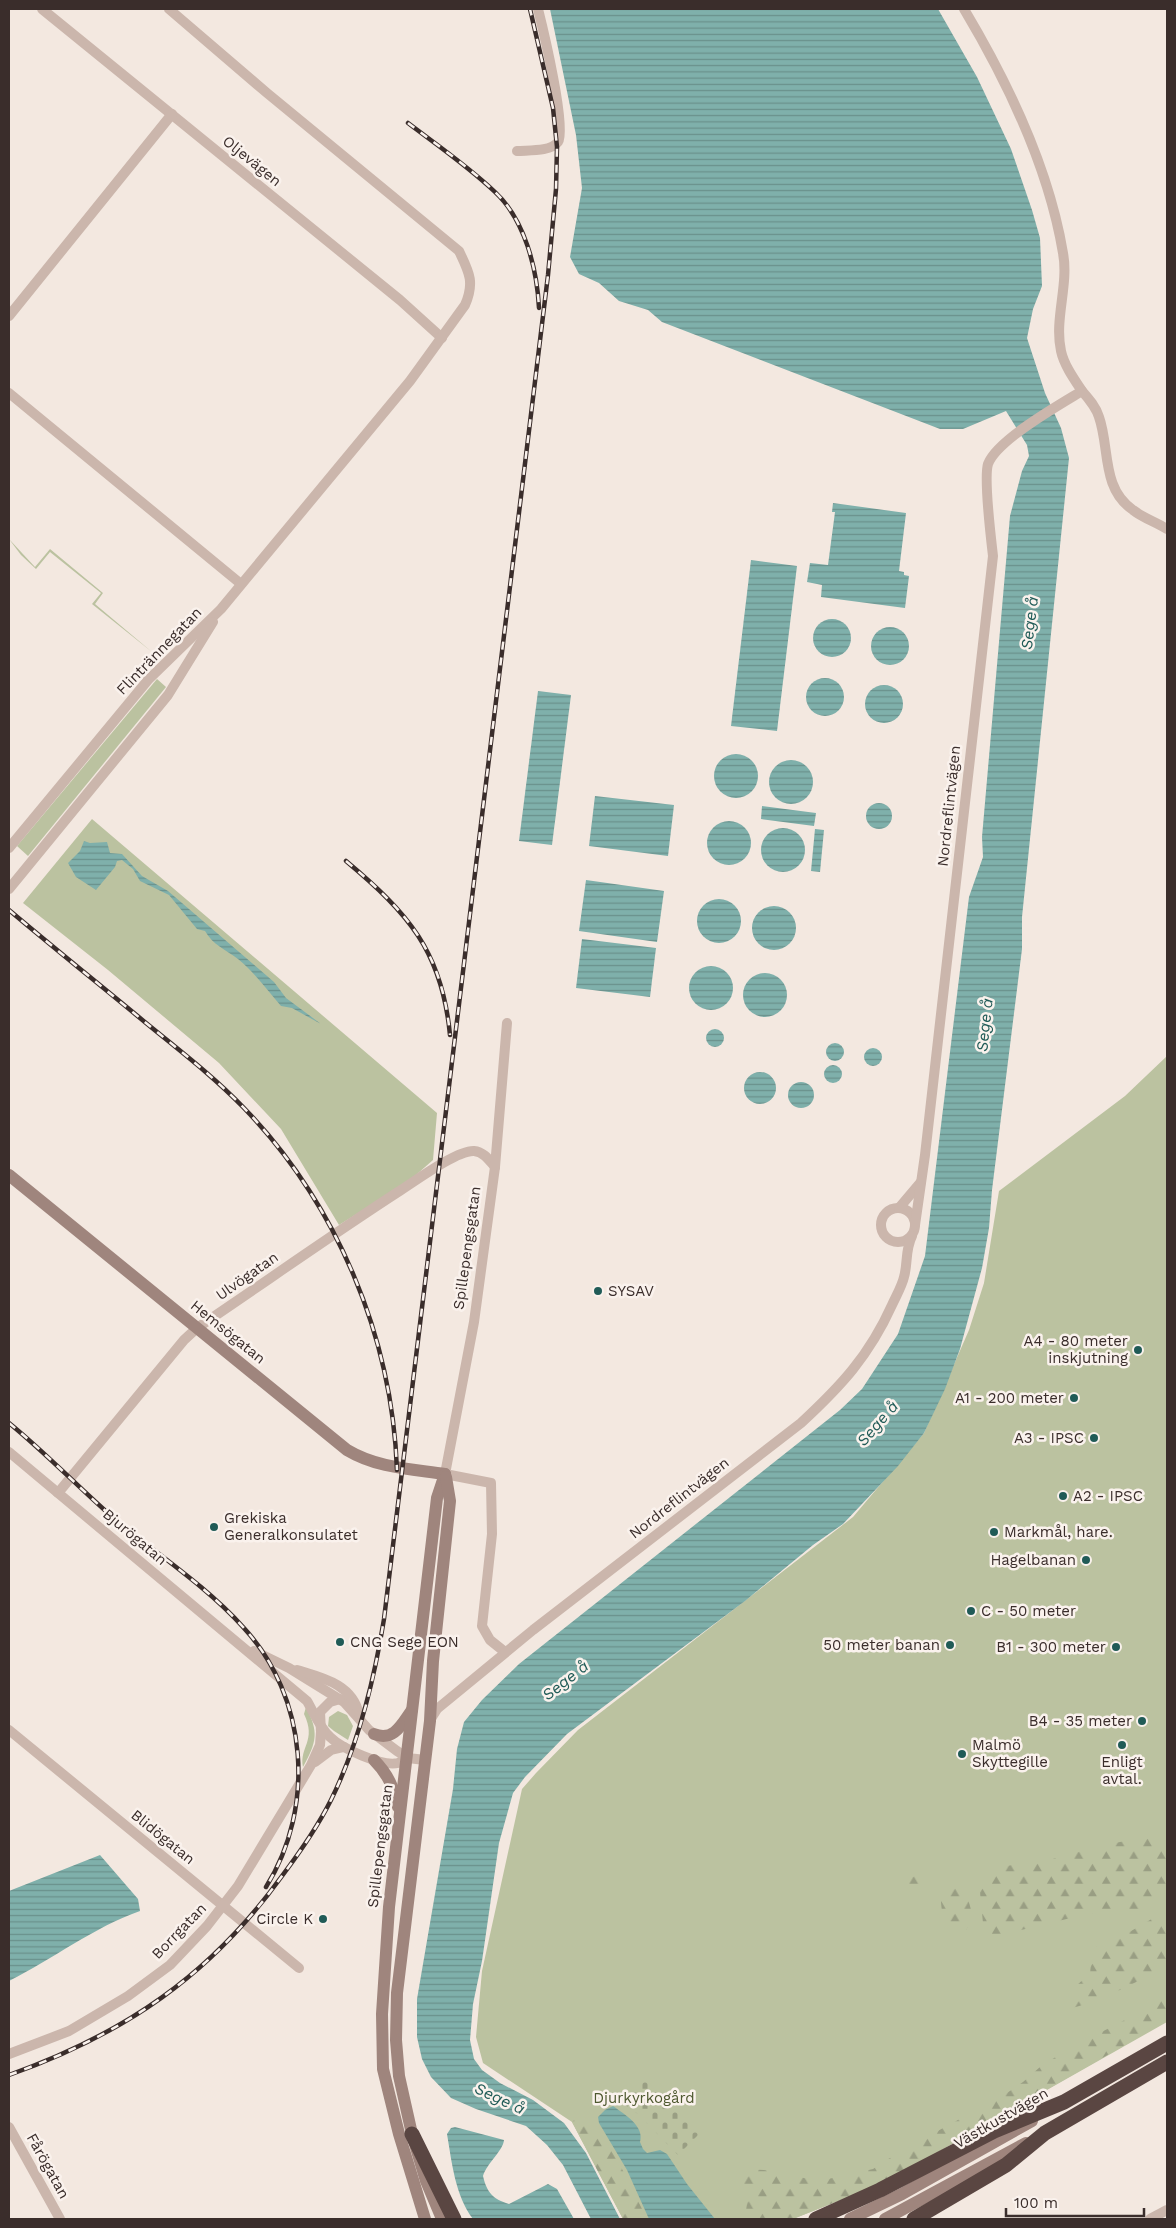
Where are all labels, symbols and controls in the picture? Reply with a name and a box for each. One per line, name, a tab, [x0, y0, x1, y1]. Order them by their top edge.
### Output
street label: Oljevägen	[219, 132, 285, 190]
water label: Sege å	[1017, 595, 1042, 651]
street label: Flintrännegatan	[113, 603, 205, 699]
street label: Nordreflintvägen	[934, 745, 964, 867]
water label: Sege å	[972, 997, 997, 1053]
street label: Spillepengsgatan	[449, 1185, 485, 1311]
street label: Ulvögatan	[212, 1248, 282, 1304]
place label: SYSAV	[608, 1282, 654, 1300]
marker: SYSAV	[592, 1285, 604, 1297]
street label: Hemsögatan	[187, 1296, 269, 1368]
place label: A4 - 80 meter inskjutning	[1024, 1332, 1128, 1367]
marker: A4 - 80 meter inskjutning	[1132, 1344, 1144, 1356]
place label: A1 - 200 meter	[955, 1389, 1064, 1407]
marker: A1 - 200 meter	[1068, 1392, 1080, 1404]
water label: Sege å	[853, 1397, 902, 1450]
place label: A3 - IPSC	[1014, 1429, 1084, 1447]
marker: A3 - IPSC	[1088, 1432, 1100, 1444]
street label: Nordreflintvägen	[626, 1453, 732, 1543]
place label: A2 - IPSC	[1073, 1487, 1143, 1505]
marker: A2 - IPSC	[1057, 1490, 1069, 1502]
street label: Bjurögatan	[99, 1505, 171, 1569]
place label: Grekiska Generalkonsulatet	[224, 1509, 359, 1544]
marker: Grekiska Generalkonsulatet	[208, 1521, 220, 1533]
place label: Markmål, hare.	[1004, 1523, 1113, 1541]
marker: Markmål, hare.	[988, 1526, 1000, 1538]
place label: Hagelbanan	[990, 1551, 1076, 1569]
marker: Hagelbanan	[1080, 1554, 1092, 1566]
place label: C - 50 meter	[981, 1602, 1076, 1620]
marker: C - 50 meter	[965, 1605, 977, 1617]
place label: CNG Sege EON	[350, 1633, 459, 1651]
marker: CNG Sege EON	[334, 1636, 346, 1648]
place label: 50 meter banan	[823, 1636, 940, 1654]
place label: B1 - 300 meter	[996, 1638, 1106, 1656]
marker: 50 meter banan	[944, 1639, 956, 1651]
marker: B1 - 300 meter	[1110, 1641, 1122, 1653]
water label: Sege å	[538, 1656, 592, 1704]
place label: B4 - 35 meter	[1029, 1712, 1132, 1730]
marker: B4 - 35 meter	[1136, 1715, 1148, 1727]
place label: Malmö Skyttegille	[972, 1736, 1048, 1771]
marker: Enligt avtal.	[1116, 1739, 1128, 1751]
marker: Malmö Skyttegille	[956, 1748, 968, 1760]
place label: Enligt avtal.	[1101, 1753, 1144, 1788]
street label: Spillepengsgatan	[363, 1783, 397, 1909]
street label: Blidögatan	[127, 1806, 199, 1868]
street label: Borrgatan	[148, 1899, 210, 1963]
place label: Circle K	[256, 1910, 313, 1928]
marker: Circle K	[317, 1913, 329, 1925]
water label: Sege å	[471, 2079, 528, 2118]
street label: Västkustvägen	[951, 2084, 1051, 2152]
park label: Djurkyrkogård	[593, 2089, 695, 2107]
street label: Fårögatan	[23, 2130, 73, 2202]
scale bar	[1006, 2186, 1144, 2218]
text: 100 m	[1014, 2194, 1058, 2212]

